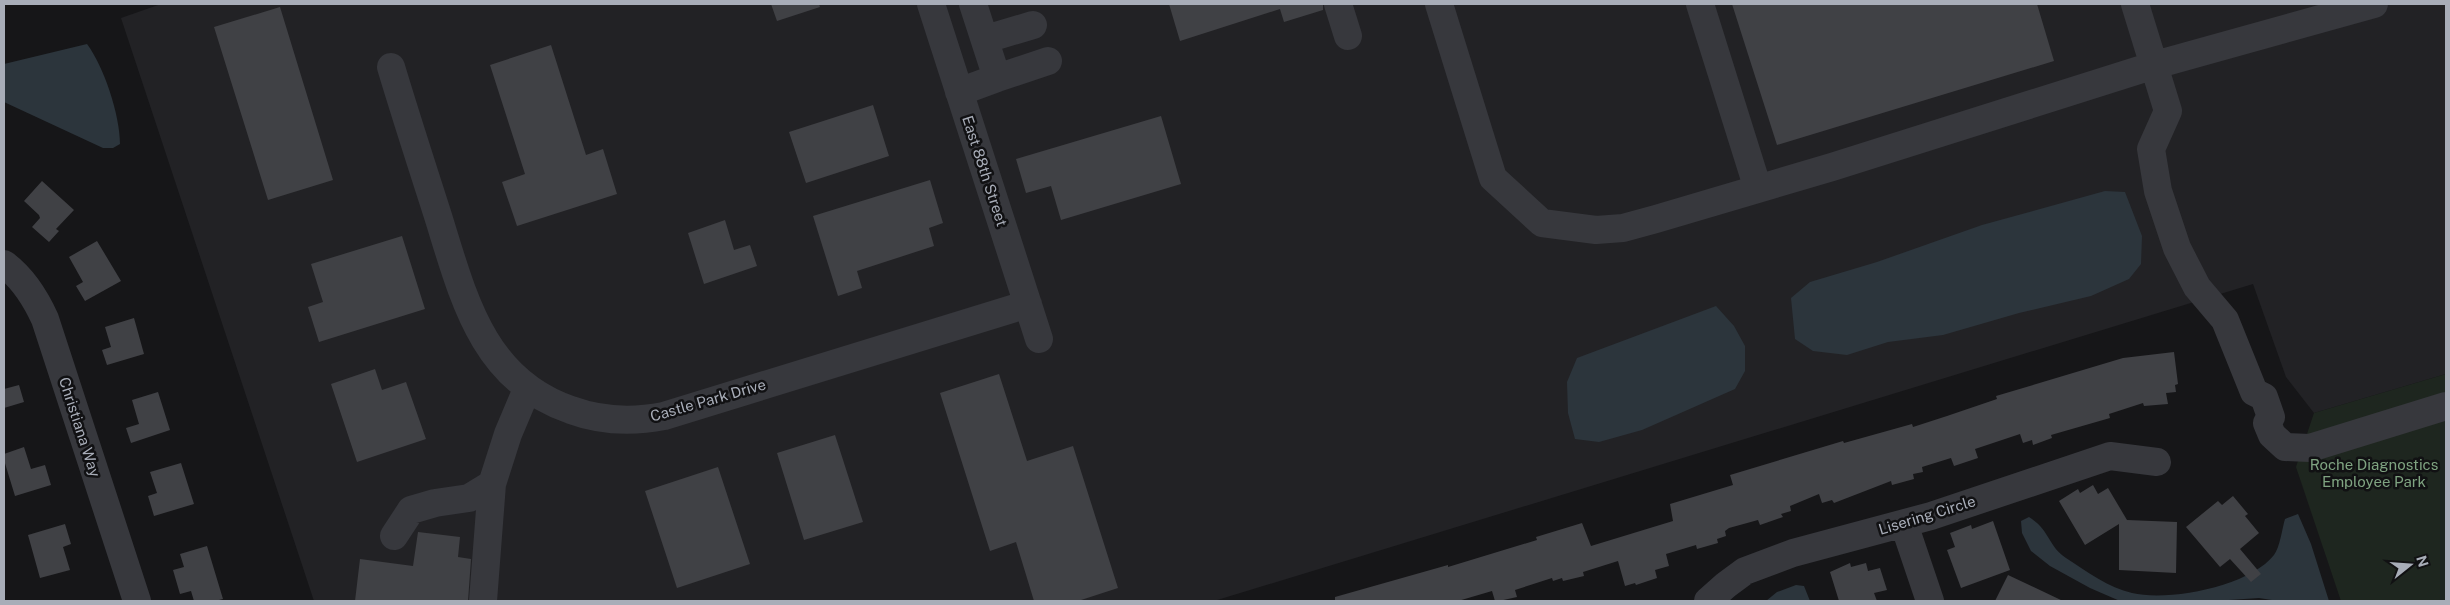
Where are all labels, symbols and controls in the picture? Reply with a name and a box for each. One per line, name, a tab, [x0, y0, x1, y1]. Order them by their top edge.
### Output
street label: East 88th Street	[959, 113, 1011, 229]
street label: Christiana Way	[56, 375, 104, 479]
street label: Castle Park Drive	[648, 375, 768, 425]
park label: Roche Diagnostics Employee Park	[2310, 456, 2438, 490]
street label: Lisering Circle	[1877, 492, 1977, 538]
north arrow	[2385, 540, 2435, 590]
text: N	[2413, 554, 2432, 569]

